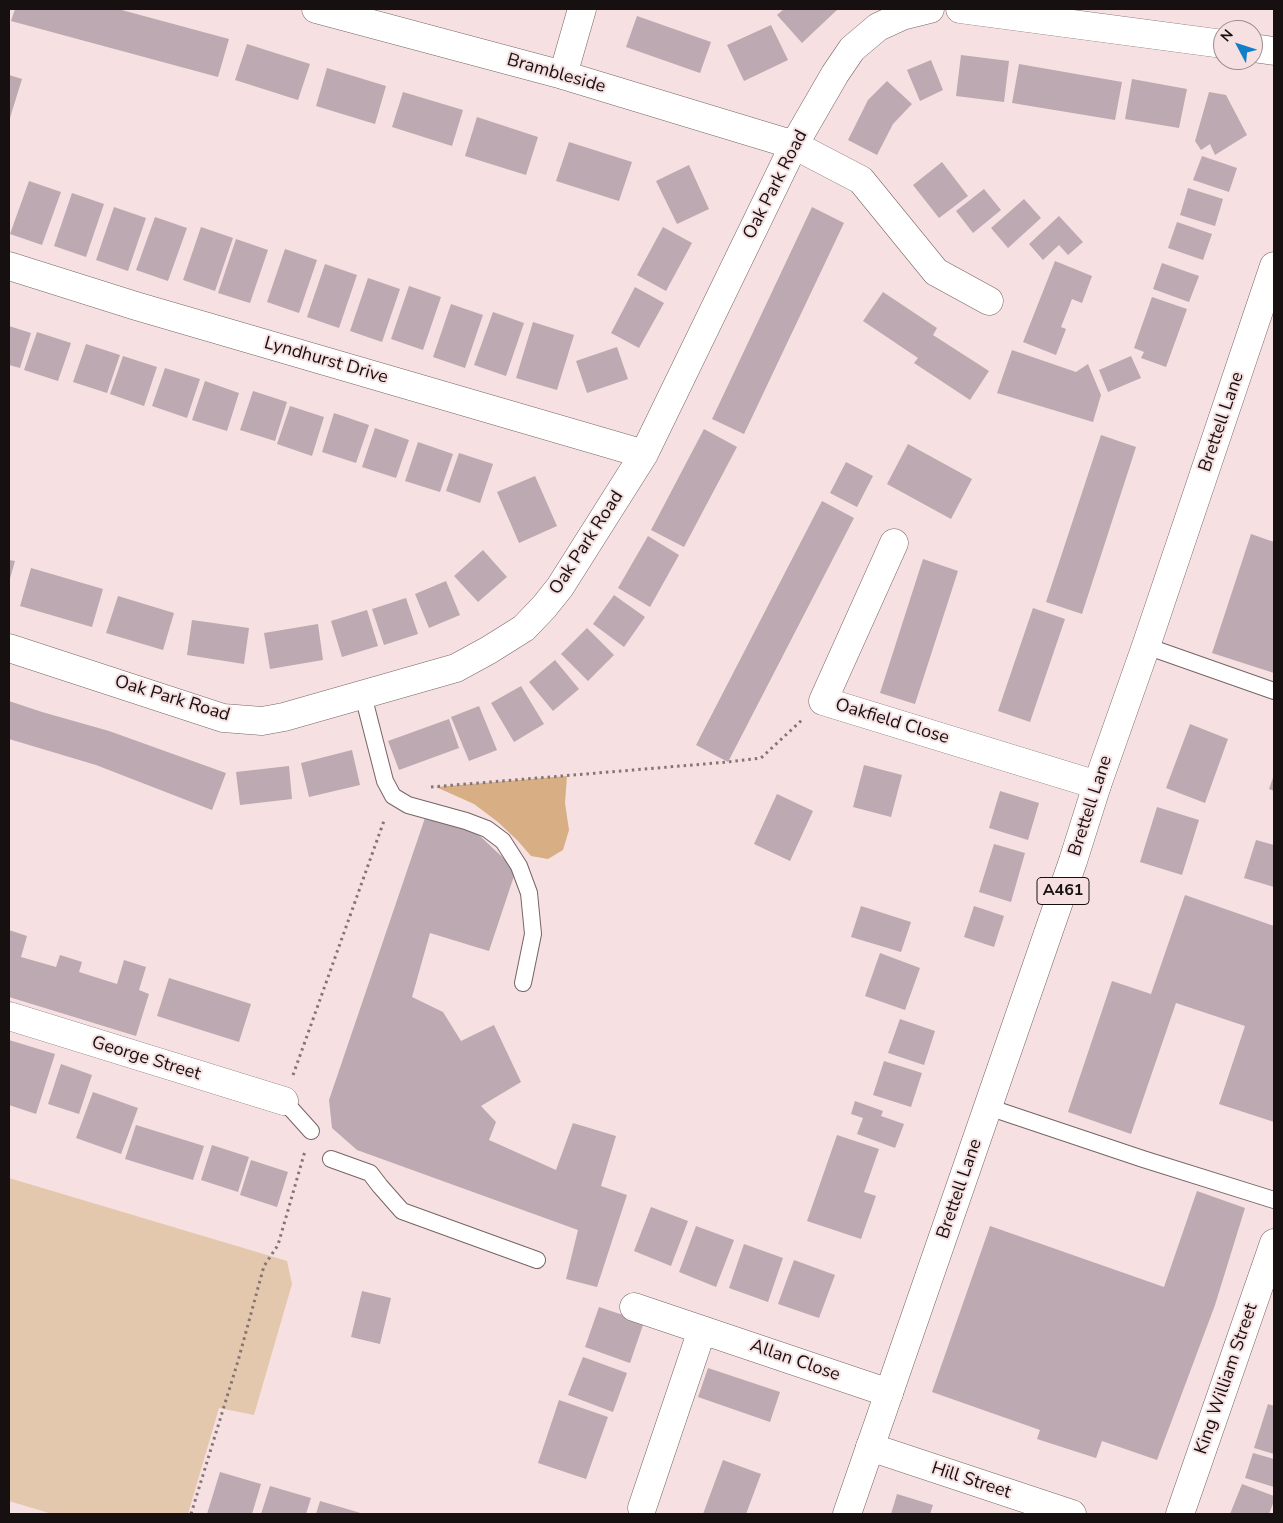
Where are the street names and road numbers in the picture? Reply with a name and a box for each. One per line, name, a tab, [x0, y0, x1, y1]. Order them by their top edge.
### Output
street label: Brambleside	[504, 50, 608, 98]
street label: Oak Park Road	[739, 127, 813, 243]
street label: Lyndhurst Drive	[262, 333, 390, 389]
street label: Brettell Lane	[1195, 369, 1249, 475]
street label: Oak Park Road	[545, 487, 629, 599]
street label: Oak Park Road	[112, 671, 232, 727]
street label: Oakfield Close	[832, 694, 952, 750]
street label: Brettell Lane	[1065, 753, 1117, 859]
road number: A461	[1037, 878, 1089, 904]
street label: George Street	[89, 1032, 203, 1086]
street label: Brettell Lane	[933, 1136, 987, 1242]
street label: King William Street	[1191, 1301, 1263, 1457]
street label: Allan Close	[747, 1336, 843, 1386]
street label: Hill Street	[929, 1458, 1013, 1504]

